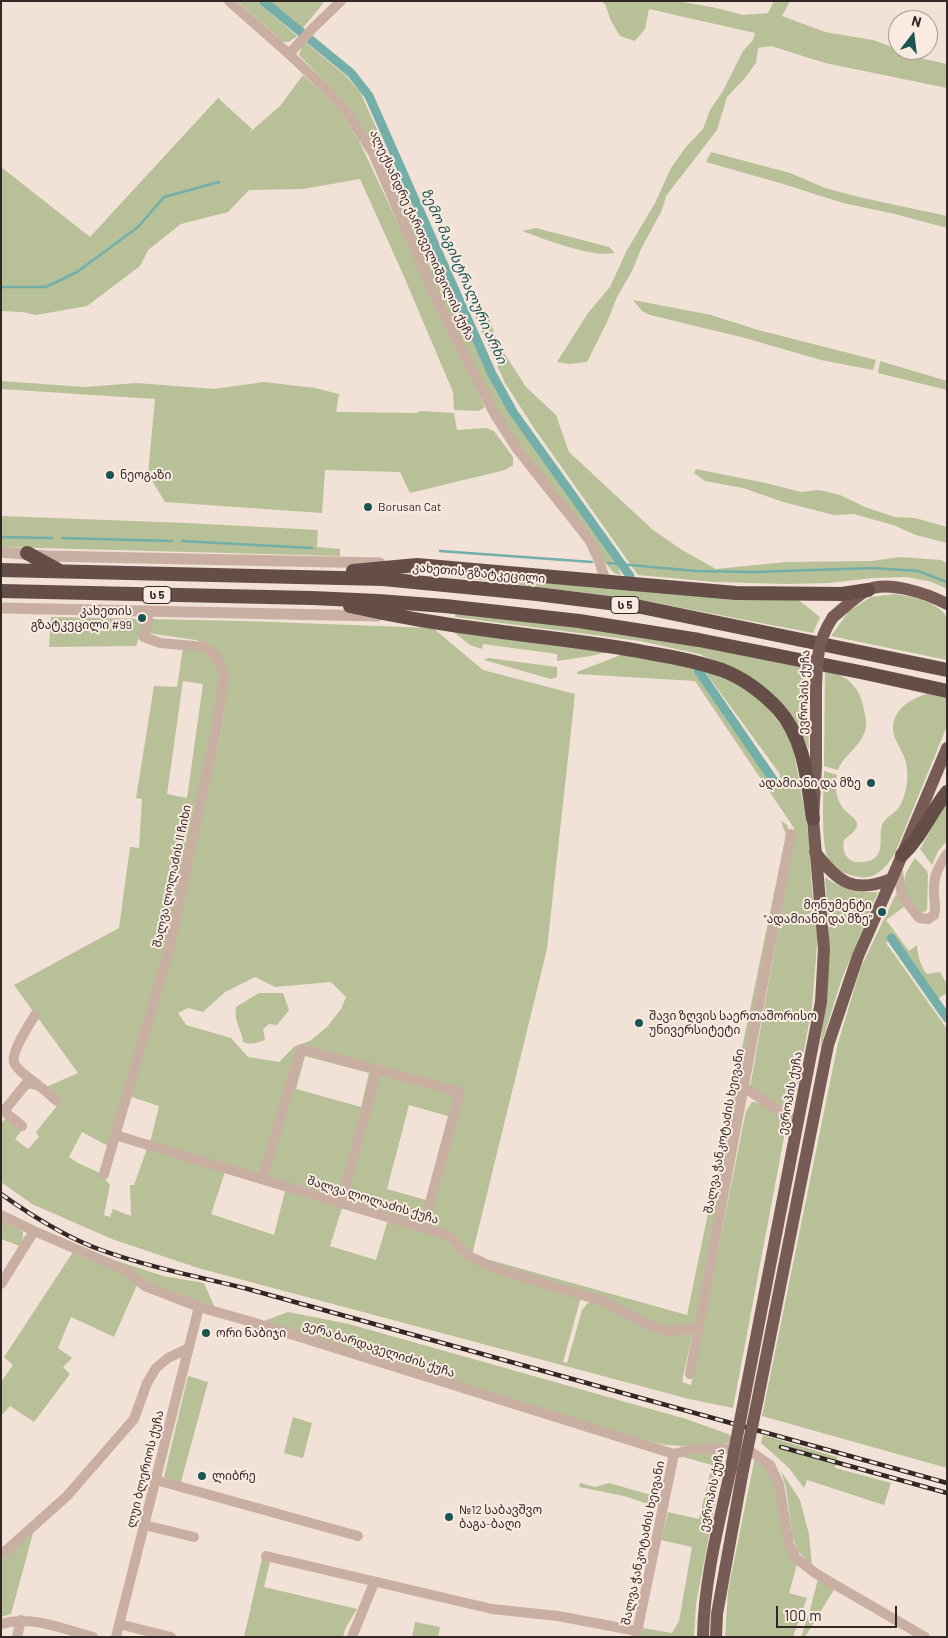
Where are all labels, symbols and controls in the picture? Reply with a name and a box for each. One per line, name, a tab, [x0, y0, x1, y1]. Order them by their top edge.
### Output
north arrow	[888, 10, 938, 60]
text: N	[910, 12, 923, 30]
street label: ალექსანდრე ქართველიშვილის ქუჩა	[367, 128, 477, 342]
water label: ზემო მაგისტრალური არხი	[418, 186, 510, 366]
place label: ნეოგაზი	[120, 468, 171, 482]
marker: ნეოგაზი	[104, 469, 116, 481]
place label: Borusan Cat	[378, 500, 441, 514]
marker: Borusan Cat	[362, 501, 374, 513]
street label: კახეთის გზატკეცილი	[412, 560, 546, 586]
road number: ს 5	[143, 586, 171, 604]
road number: ს 5	[611, 596, 639, 614]
place label: კახეთის გზატკეცილი #99	[31, 604, 132, 632]
marker: კახეთის გზატკეცილი #99	[136, 612, 148, 624]
street label: ევროპის ქუჩა	[795, 649, 813, 735]
place label: ადამიანი და მზე	[759, 776, 861, 790]
marker: ადამიანი და მზე	[865, 777, 877, 789]
street label: შალვა ლოლაძის II ჩიხი	[150, 803, 194, 949]
place label: მონუმენტი "ადამიანი და მზე"	[763, 898, 872, 926]
marker: მონუმენტი "ადამიანი და მზე"	[876, 906, 888, 918]
place label: შავი ზღვის საერთაშორისო უნივერსიტეტი	[649, 1009, 817, 1037]
marker: შავი ზღვის საერთაშორისო უნივერსიტეტი	[633, 1017, 645, 1029]
street label: შალვა ჭანკოტაძის ხეივანი	[701, 1047, 747, 1215]
street label: ევროპის ქუჩა	[775, 1050, 805, 1136]
street label: შალვა ლოლაძის ქუჩა	[306, 1173, 440, 1227]
street label: ვერა ბარდაველიძის ქუჩა	[301, 1318, 457, 1380]
place label: ორი ნაბიჯი	[216, 1326, 286, 1340]
marker: ორი ნაბიჯი	[200, 1327, 212, 1339]
street label: ლუი ბლერიოს ქუჩა	[123, 1409, 167, 1529]
street label: ევროპის ქუჩა	[696, 1447, 728, 1533]
street label: შალვა ჭანკოტაძის ხეივანი	[619, 1460, 667, 1626]
place label: ლიბრე	[212, 1469, 256, 1483]
marker: ლიბრე	[196, 1470, 208, 1482]
place label: №12 საბავშვო ბაგა-ბაღი	[459, 1503, 542, 1531]
marker: №12 საბავშვო ბაგა-ბაღი	[443, 1511, 455, 1523]
scale bar	[778, 1596, 899, 1628]
text: 100 m	[784, 1606, 822, 1624]

